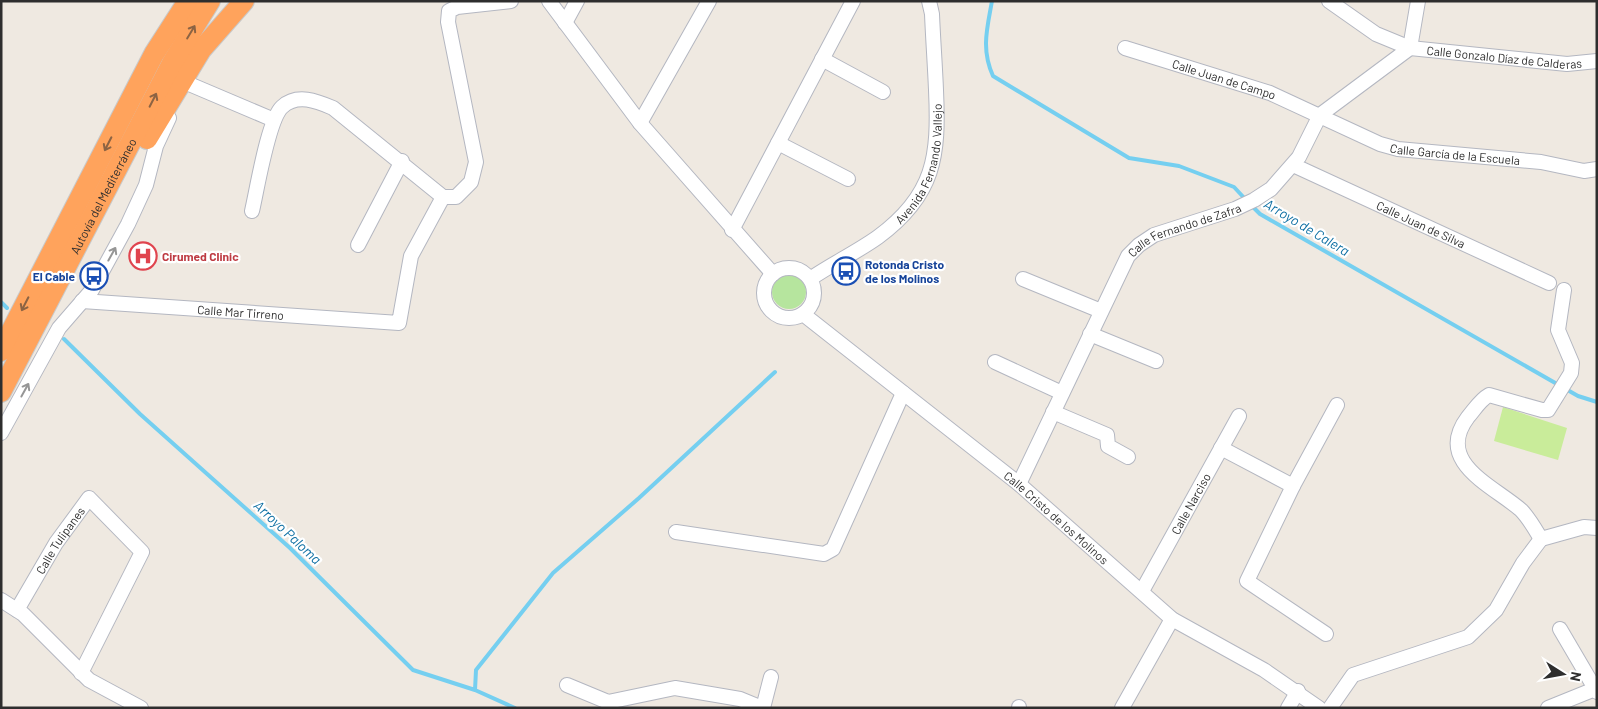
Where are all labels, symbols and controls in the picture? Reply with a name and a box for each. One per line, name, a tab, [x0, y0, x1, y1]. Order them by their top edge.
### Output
one-way arrow	[187, 26, 197, 40]
street label: Calle Gonzalo Díaz de Calderas	[1426, 43, 1583, 71]
street label: Calle Juan de Campo	[1171, 56, 1278, 102]
one-way arrow	[149, 93, 158, 108]
street label: Avenida Fernando Vallejo	[892, 104, 944, 226]
street label: Autovía del Mediterráneo	[67, 136, 139, 256]
one-way arrow	[103, 136, 113, 151]
street label: Calle García de la Escuela	[1388, 140, 1521, 167]
water label: Arroyo de Calera	[1261, 195, 1353, 259]
street label: Calle Juan de Silva	[1375, 198, 1468, 250]
street label: Calle Fernando de Zafra	[1125, 200, 1243, 259]
hospital icon: Cirumed Clinic	[128, 241, 158, 271]
one-way arrow	[107, 246, 117, 261]
place label: Cirumed Clinic	[162, 249, 239, 263]
bus stop icon: Rotonda Cristo de los Molinos	[831, 256, 861, 286]
place label: Rotonda Cristo de los Molinos	[865, 257, 944, 285]
bus stop icon: El Cable	[79, 261, 109, 291]
place label: El Cable	[33, 269, 75, 283]
one-way arrow	[20, 296, 30, 311]
street label: Calle Mar Tirreno	[197, 302, 284, 322]
one-way arrow	[21, 383, 30, 398]
street label: Calle Cristo de los Molinos	[1001, 468, 1112, 567]
street label: Calle Narciso	[1168, 470, 1213, 537]
water label: Arroyo Paloma	[251, 497, 325, 567]
street label: Calle Tulipanes	[33, 504, 87, 576]
north arrow	[1538, 649, 1588, 699]
text: N	[1567, 670, 1585, 683]

